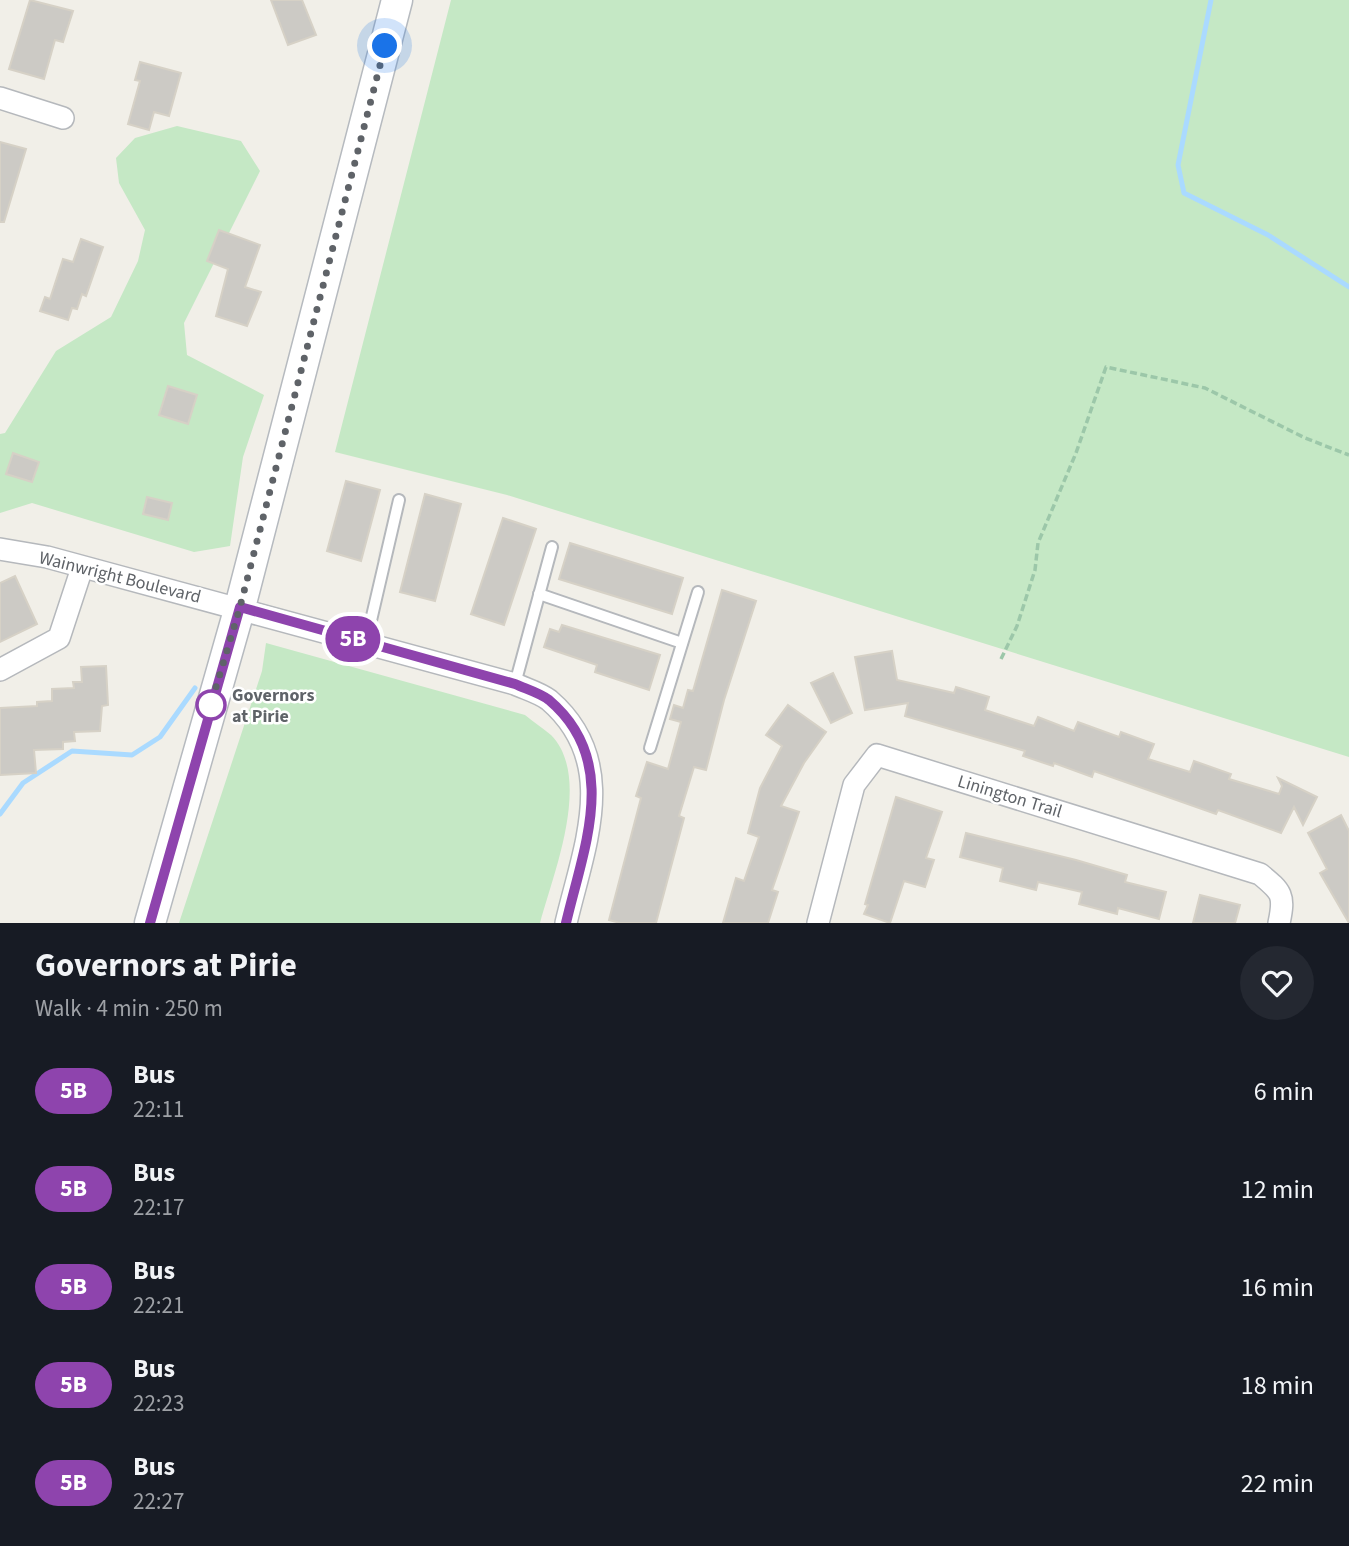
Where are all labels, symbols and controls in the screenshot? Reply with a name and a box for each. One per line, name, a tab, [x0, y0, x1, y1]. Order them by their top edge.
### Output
your location	[367, 28, 402, 63]
street label: Wainwright Boulevard	[36, 545, 204, 610]
line badge: 5B	[322, 616, 384, 662]
text: 5B	[339, 621, 367, 656]
place label: Governors at Pirie	[232, 683, 314, 729]
marker: Governors at Pirie	[196, 690, 226, 720]
street label: Linington Trail	[954, 769, 1065, 824]
text: Governors at Pirie	[35, 942, 297, 989]
button: heart	[1240, 946, 1314, 1020]
text: Walk · 4 min · 250 m	[35, 992, 223, 1025]
text: Bus	[133, 1056, 175, 1093]
text: 5B	[60, 1073, 87, 1108]
text: 6 min	[1254, 1073, 1314, 1110]
text: 22:11	[133, 1093, 184, 1126]
text: Bus	[133, 1154, 175, 1191]
text: 5B	[60, 1171, 87, 1206]
text: 12 min	[1241, 1171, 1314, 1208]
text: 22:17	[133, 1191, 184, 1224]
text: Bus	[133, 1252, 175, 1289]
text: 5B	[60, 1269, 87, 1304]
text: 16 min	[1241, 1269, 1314, 1306]
text: 22:21	[133, 1289, 184, 1322]
text: Bus	[133, 1350, 175, 1387]
text: 5B	[60, 1367, 87, 1402]
text: 18 min	[1241, 1367, 1314, 1404]
text: 22:23	[133, 1387, 184, 1420]
text: Bus	[133, 1448, 175, 1485]
text: 5B	[60, 1465, 87, 1500]
text: 22 min	[1241, 1465, 1314, 1502]
text: 22:27	[133, 1485, 184, 1518]

